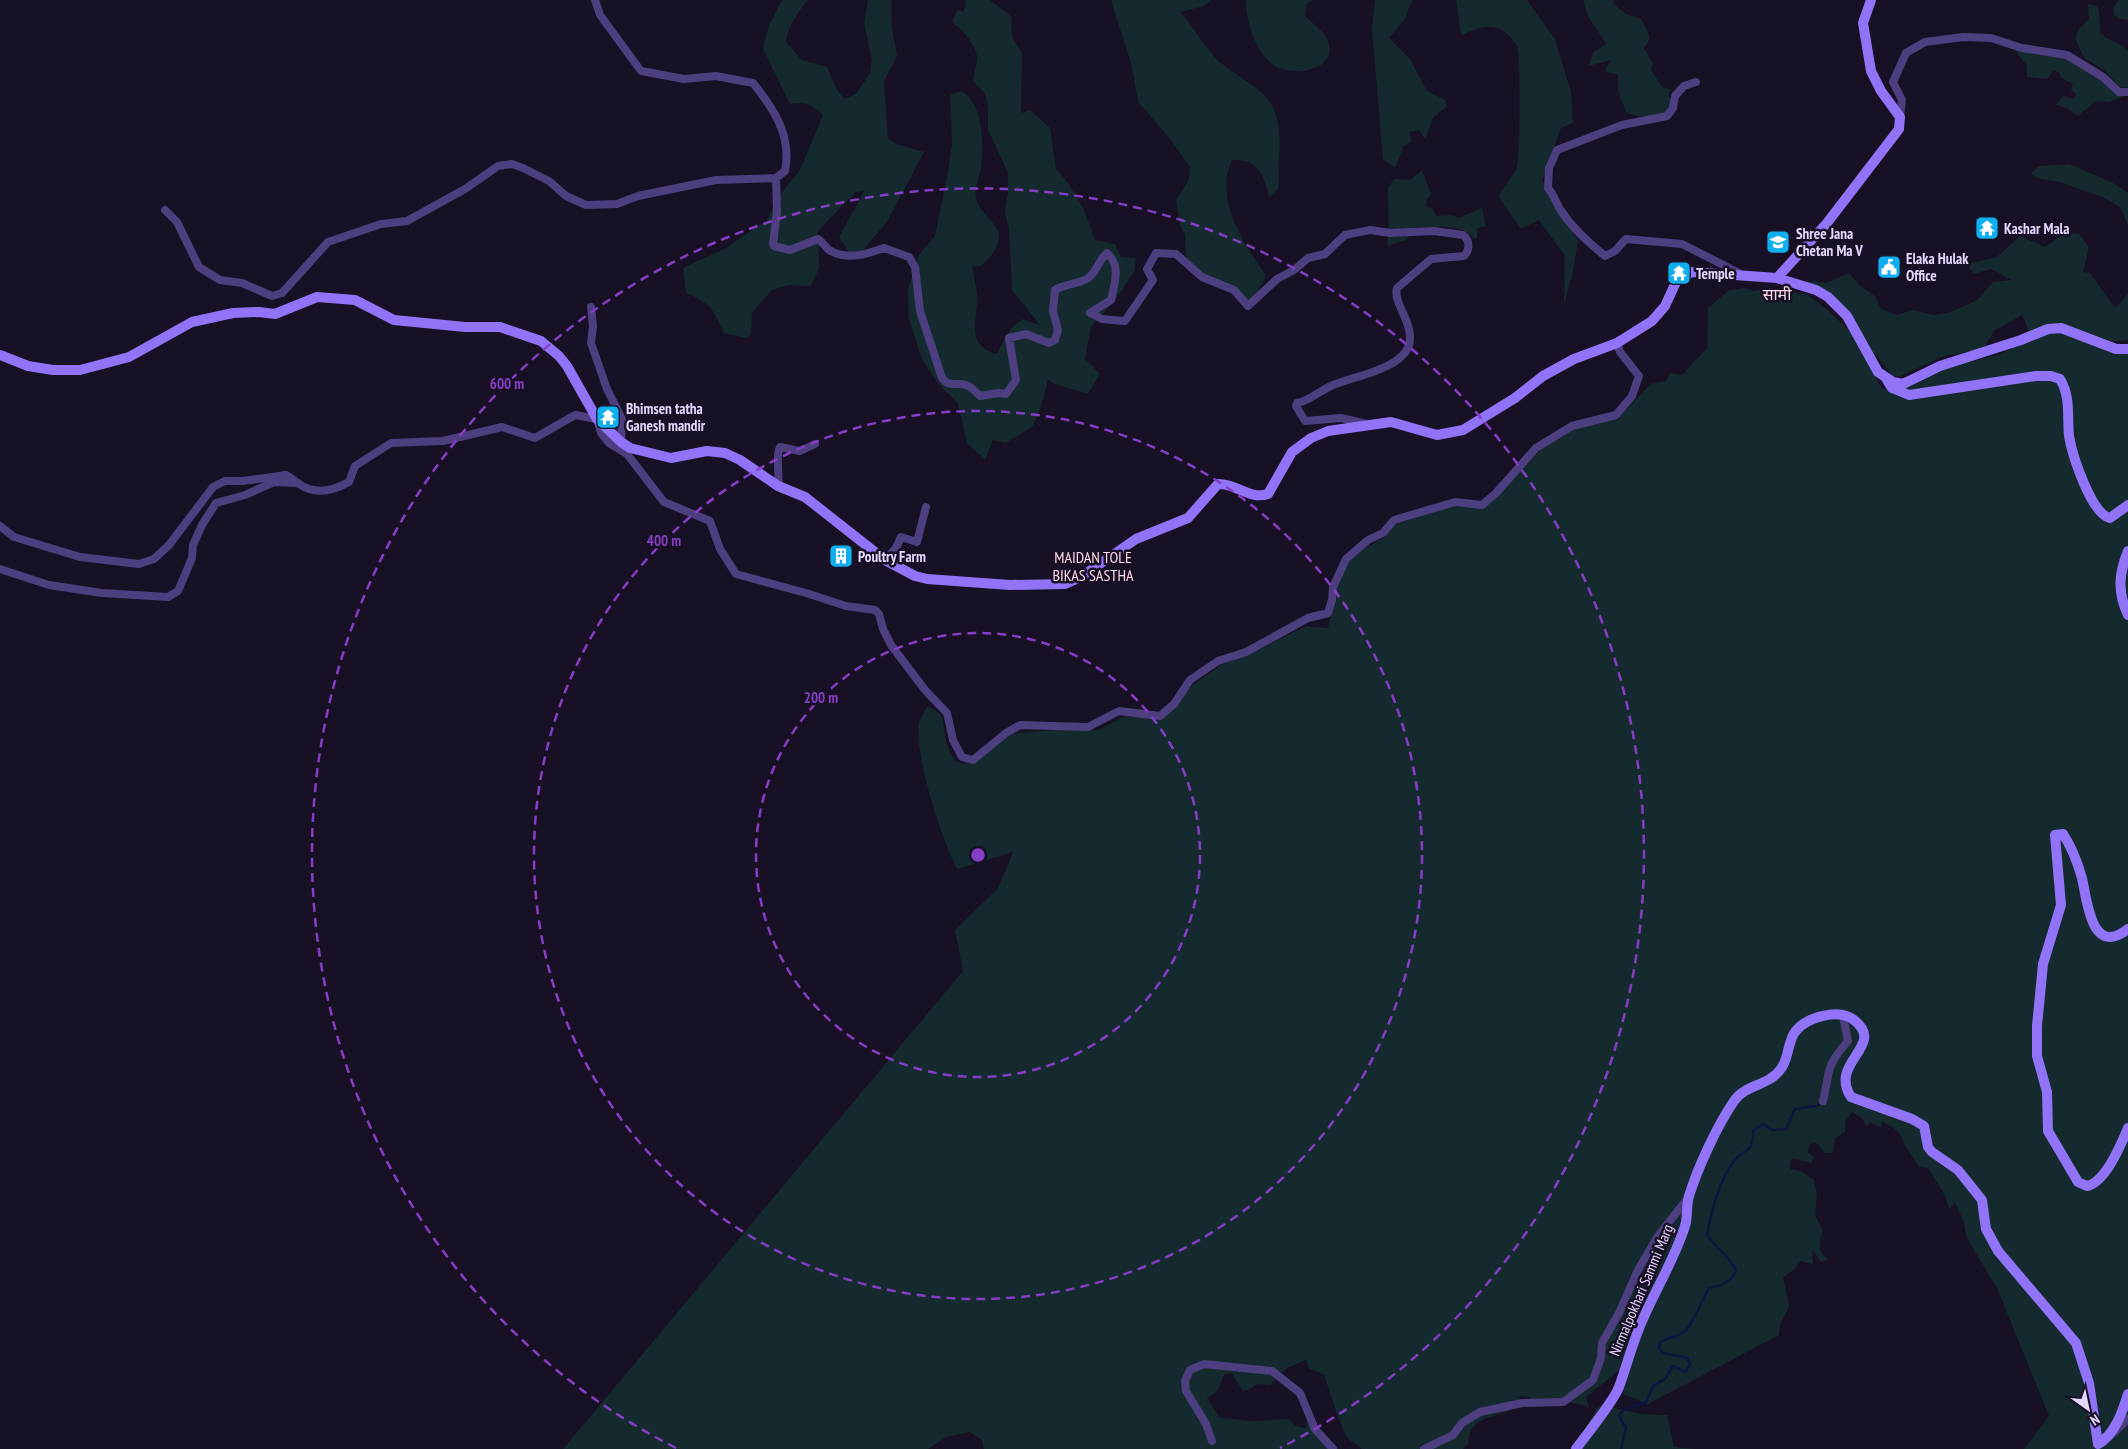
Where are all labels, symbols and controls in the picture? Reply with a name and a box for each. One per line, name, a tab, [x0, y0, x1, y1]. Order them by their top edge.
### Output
temple icon: Kashar Mala	[1974, 215, 2000, 241]
place label: Kashar Mala	[2004, 219, 2069, 238]
place label: Shree Jana Chetan Ma V	[1796, 224, 1863, 260]
school or university icon: Shree Jana Chetan Ma V	[1765, 229, 1791, 255]
place label: Elaka Hulak Office	[1906, 249, 1969, 285]
public building icon: Elaka Hulak Office	[1876, 254, 1902, 280]
temple icon: Temple	[1666, 260, 1692, 286]
place label: Temple	[1696, 264, 1735, 283]
district label: सामी	[1763, 284, 1792, 304]
text: 600 m	[490, 374, 524, 393]
place label: Bhimsen tatha Ganesh mandir	[626, 399, 706, 435]
temple icon: Bhimsen tatha Ganesh mandir	[595, 404, 621, 430]
text: 400 m	[647, 531, 681, 550]
building icon: Poultry Farm	[828, 543, 854, 569]
place label: Poultry Farm	[858, 547, 926, 566]
district label: MAIDAN TOLE BIKAS SASTHA	[1052, 547, 1134, 585]
text: 200 m	[804, 688, 838, 707]
centre of rings	[969, 846, 987, 864]
street label: Nirmalpokhari Sammi Marg	[1605, 1221, 1677, 1359]
north arrow	[2063, 1384, 2113, 1434]
text: N	[2087, 1410, 2103, 1430]

